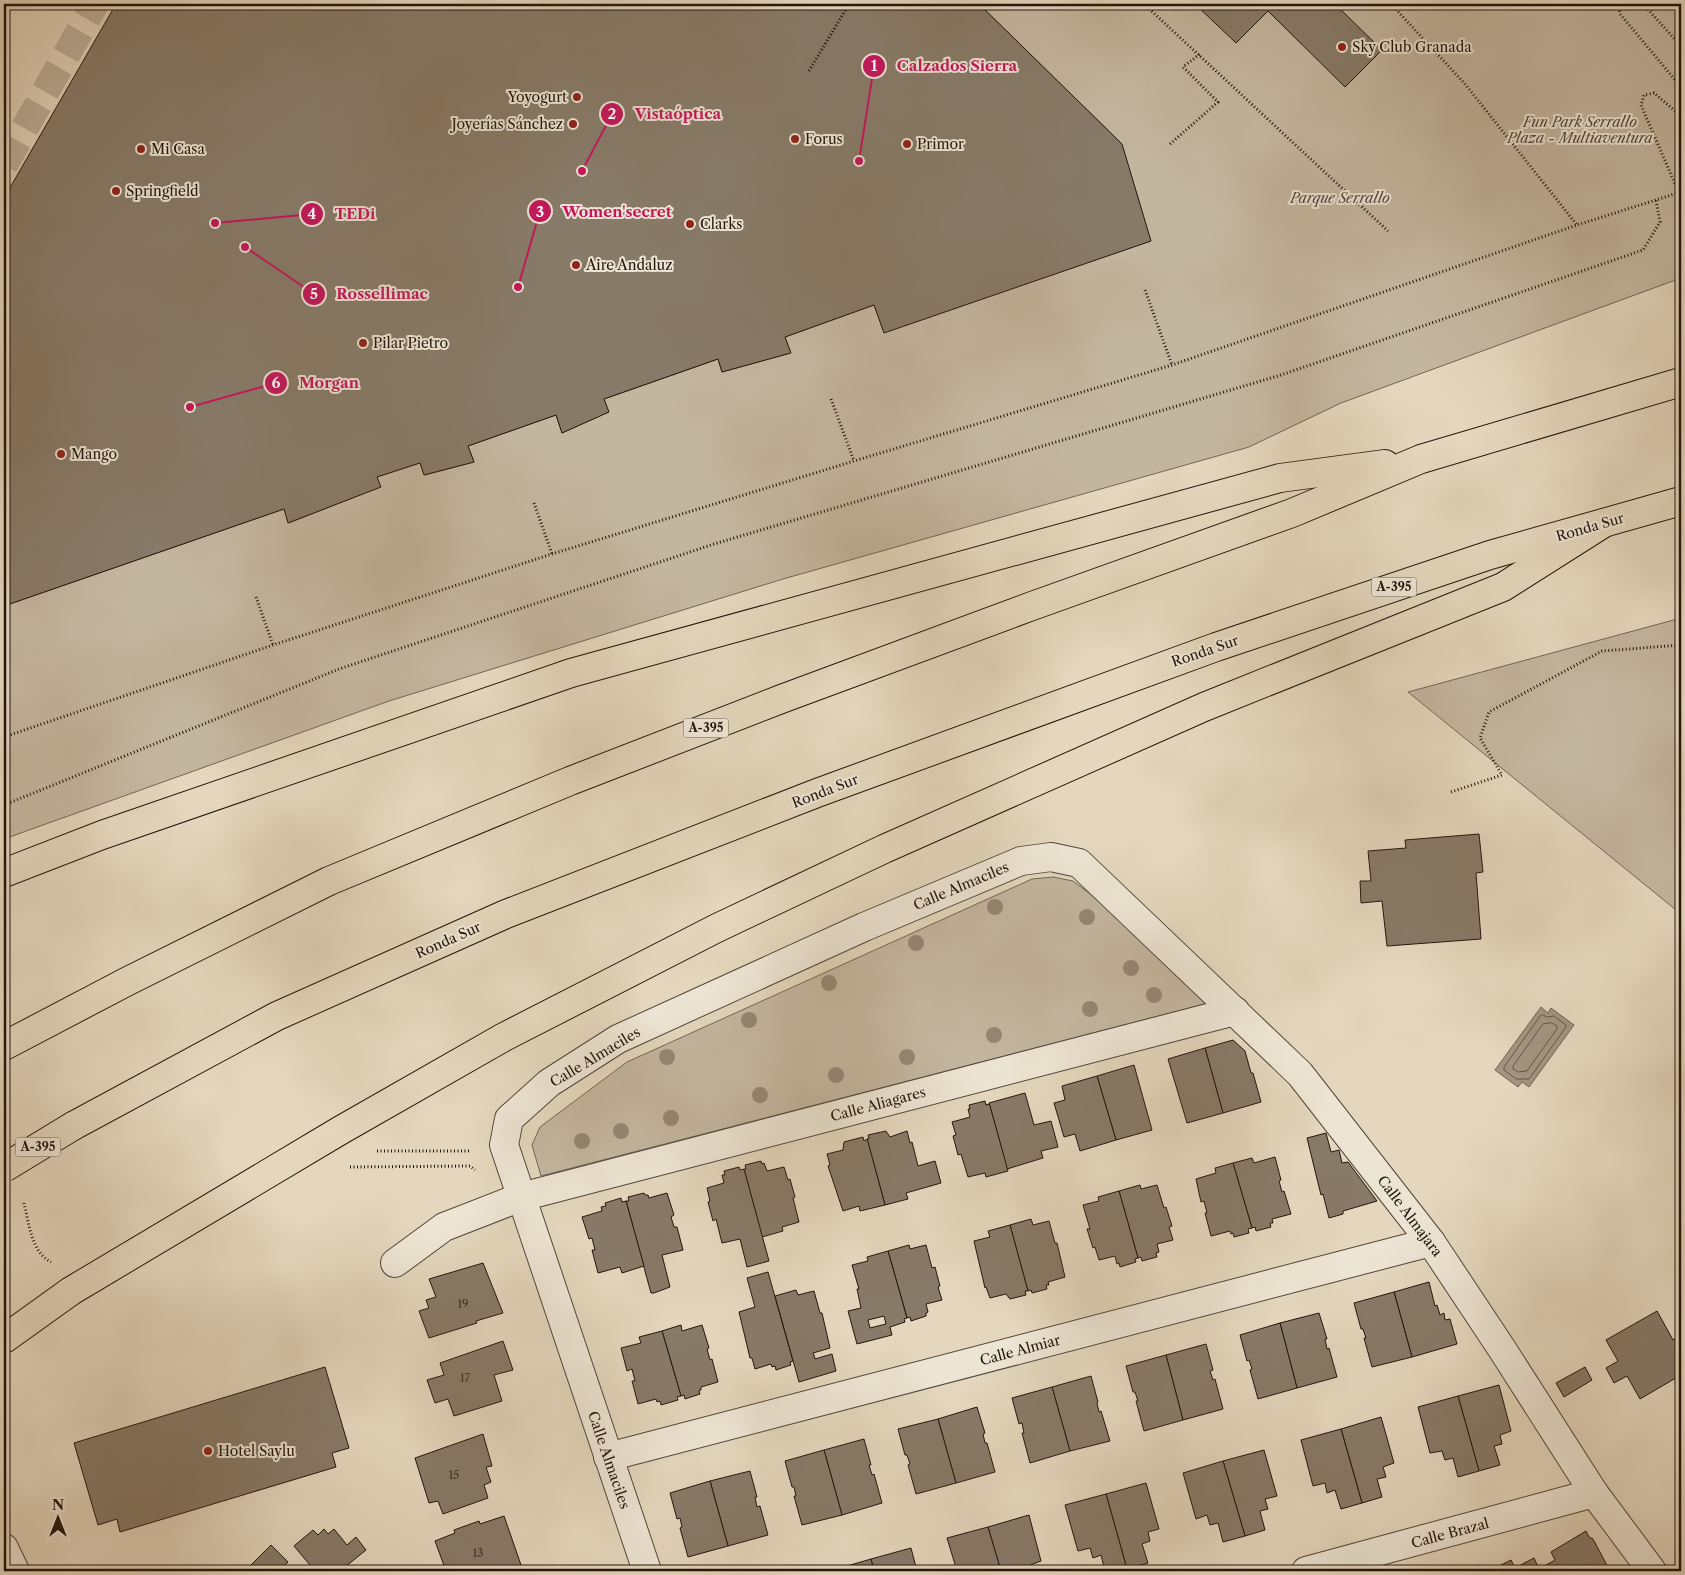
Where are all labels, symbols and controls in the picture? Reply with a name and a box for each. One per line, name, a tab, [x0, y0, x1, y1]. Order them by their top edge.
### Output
place label: Sky Club Granada	[1352, 38, 1472, 56]
marker: Sky Club Granada	[1336, 41, 1348, 53]
callout: Calzados Sierra	[862, 51, 1027, 81]
text: 1	[871, 56, 878, 75]
text: Calzados Sierra	[897, 56, 1018, 75]
place label: Yoyogurt	[507, 88, 567, 106]
marker: Yoyogurt	[571, 91, 583, 103]
callout: Vistaóptica	[600, 99, 731, 129]
text: 2	[608, 104, 617, 123]
text: Vistaóptica	[634, 104, 721, 123]
park label: Fun Park Serrallo Plaza - Multiaventura	[1506, 113, 1653, 147]
place label: Joyerías Sánchez	[450, 115, 563, 133]
marker: Joyerías Sánchez	[567, 118, 579, 130]
place label: Forus	[805, 130, 843, 148]
marker: Forus	[789, 133, 801, 145]
place label: Primor	[917, 135, 964, 153]
marker: Primor	[901, 138, 913, 150]
place label: Mi Casa	[151, 140, 205, 158]
marker: Mi Casa	[135, 143, 147, 155]
place label: Springfield	[126, 182, 199, 200]
marker: Springfield	[110, 185, 122, 197]
park label: Parque Serrallo	[1289, 189, 1390, 207]
callout: Women'secret	[527, 196, 682, 226]
callout: TEDi	[300, 199, 385, 229]
text: 3	[536, 202, 544, 221]
text: Women'secret	[561, 202, 672, 221]
text: 4	[308, 204, 317, 223]
text: TEDi	[335, 204, 376, 223]
place label: Clarks	[700, 215, 742, 233]
marker: Clarks	[684, 218, 696, 230]
place label: Aire Andaluz	[585, 256, 672, 274]
marker: Aire Andaluz	[570, 259, 582, 271]
callout: Rossellimac	[301, 279, 438, 309]
text: 5	[310, 284, 318, 303]
text: Rossellimac	[336, 284, 428, 303]
place label: Pilar Pietro	[373, 334, 448, 352]
marker: Pilar Pietro	[357, 337, 369, 349]
callout: Morgan	[264, 368, 369, 398]
text: 6	[272, 373, 281, 392]
text: Morgan	[299, 373, 360, 392]
place label: Mango	[71, 445, 117, 463]
marker: Mango	[55, 448, 67, 460]
street label: Ronda Sur	[1554, 509, 1626, 545]
road number: A-395	[1372, 578, 1416, 596]
street label: Ronda Sur	[1169, 631, 1241, 671]
road number: A-395	[684, 718, 728, 738]
street label: Ronda Sur	[789, 770, 861, 812]
street label: Calle Almaciles	[910, 858, 1012, 914]
street label: Ronda Sur	[412, 918, 484, 962]
street label: Calle Almaciles	[547, 1023, 643, 1091]
street label: Calle Aliagares	[828, 1083, 928, 1125]
road number: A-395	[15, 1138, 60, 1156]
street label: Calle Almajara	[1374, 1172, 1447, 1261]
house number: 19	[457, 1297, 469, 1311]
street label: Calle Almiar	[978, 1331, 1062, 1369]
house number: 17	[460, 1371, 471, 1385]
street label: Calle Almaciles	[584, 1409, 634, 1511]
place label: Hotel Saylu	[218, 1442, 295, 1460]
marker: Hotel Saylu	[202, 1445, 214, 1457]
house number: 15	[449, 1468, 459, 1482]
north arrow	[32, 1492, 82, 1542]
text: N	[52, 1496, 64, 1514]
street label: Calle Brazal	[1409, 1514, 1491, 1552]
house number: 13	[473, 1546, 483, 1560]

